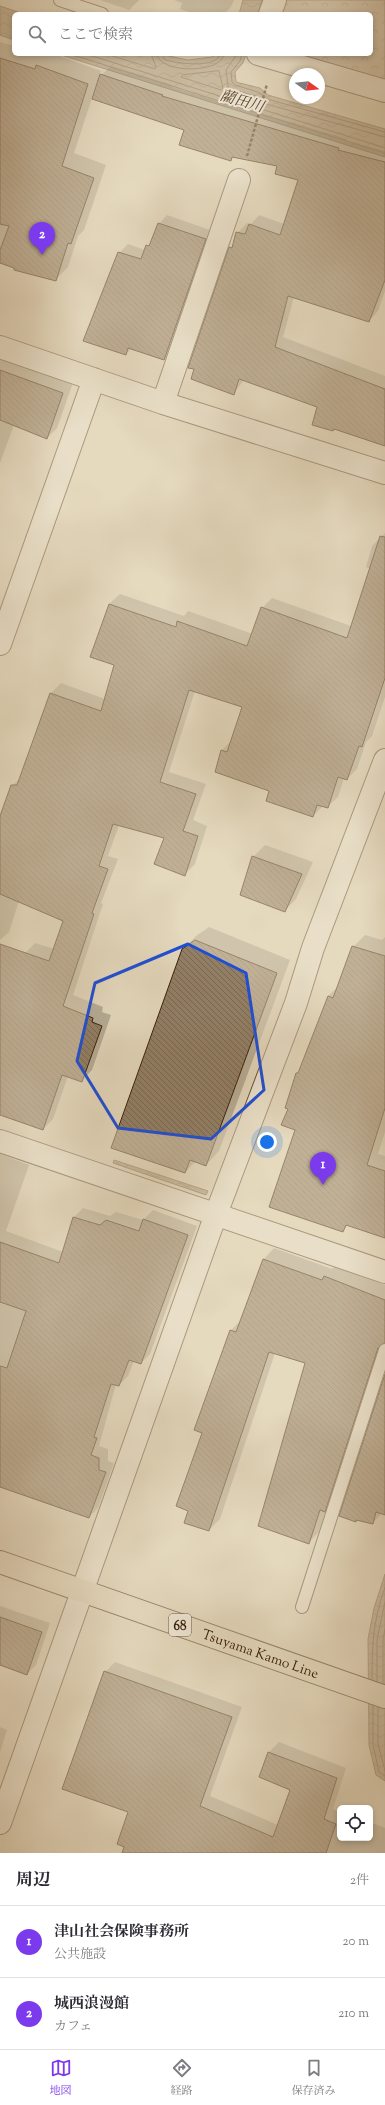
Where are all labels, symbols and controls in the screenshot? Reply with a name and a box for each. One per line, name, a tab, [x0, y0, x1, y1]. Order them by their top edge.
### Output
search box	[12, 12, 373, 56]
icon: search	[26, 23, 48, 45]
text: ここで検索	[58, 25, 133, 46]
north arrow	[289, 68, 325, 104]
water label: 藺田川	[217, 86, 268, 119]
pin: 2	[29, 222, 55, 255]
your location	[257, 1132, 277, 1152]
pin: 1	[310, 1152, 336, 1185]
road number: 68	[169, 1614, 191, 1636]
street label: Tsuyama Kamo Line	[199, 1626, 321, 1685]
map controls	[337, 1805, 373, 1841]
button: locate	[337, 1805, 373, 1841]
text: 周辺	[16, 1869, 50, 1893]
text: 2件	[350, 1872, 369, 1890]
text: 津山社会保険事務所	[54, 1922, 189, 1943]
text: 1	[27, 1933, 31, 1951]
text: 20 m	[343, 1933, 369, 1951]
text: 公共施設	[54, 1946, 106, 1964]
text: 城西浪漫館	[54, 1994, 129, 2015]
text: 2	[26, 2005, 32, 2023]
text: 210 m	[338, 2005, 369, 2023]
text: カフェ	[54, 2018, 92, 2036]
tab: 地図	[50, 2057, 72, 2099]
tab: 経路	[171, 2057, 193, 2099]
tab: 保存済み	[292, 2057, 336, 2099]

